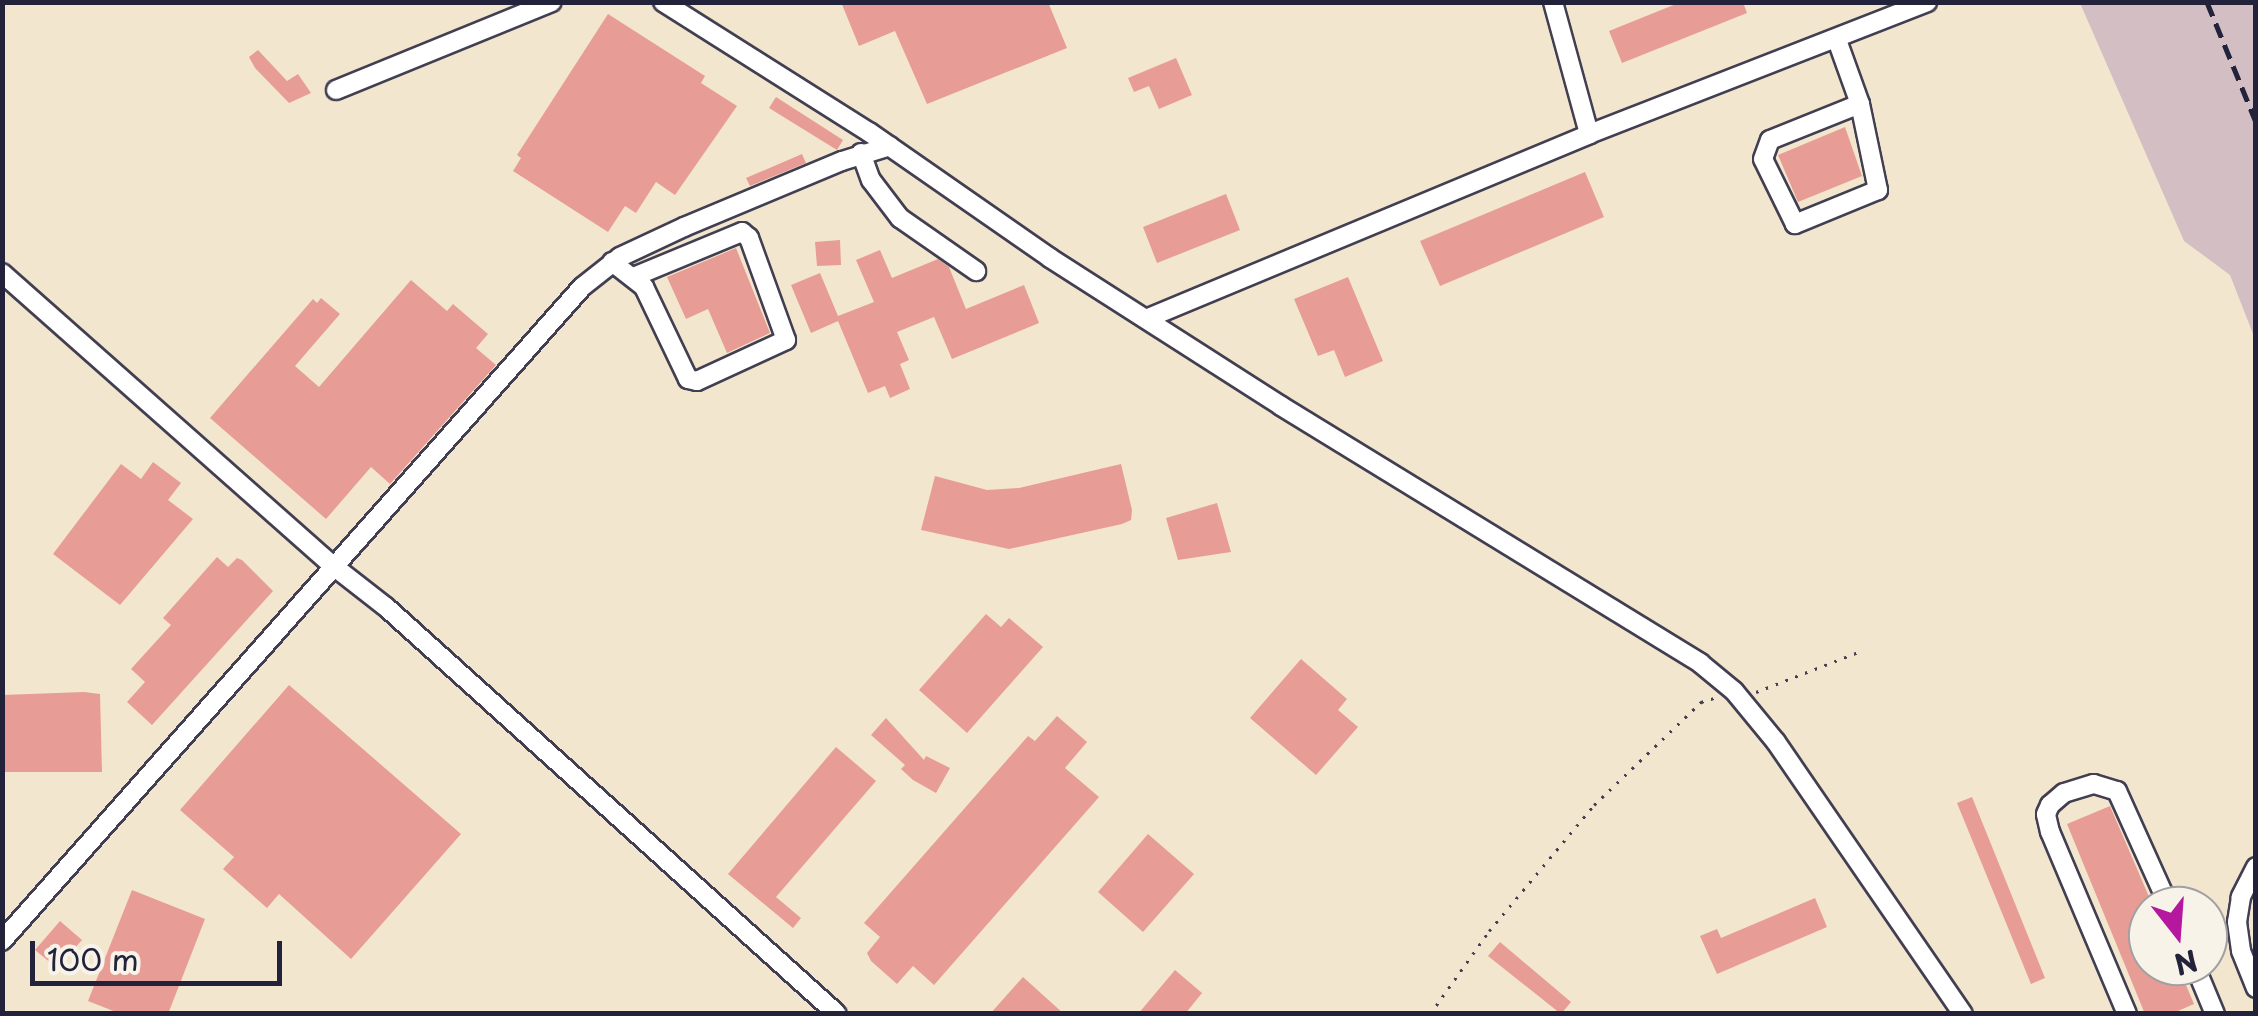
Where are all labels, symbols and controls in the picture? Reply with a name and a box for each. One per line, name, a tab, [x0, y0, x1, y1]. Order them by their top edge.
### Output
north arrow	[2128, 886, 2228, 986]
scale bar	[35, 921, 288, 983]
text: 100 m	[47, 936, 139, 981]
text: N	[2169, 939, 2203, 987]

